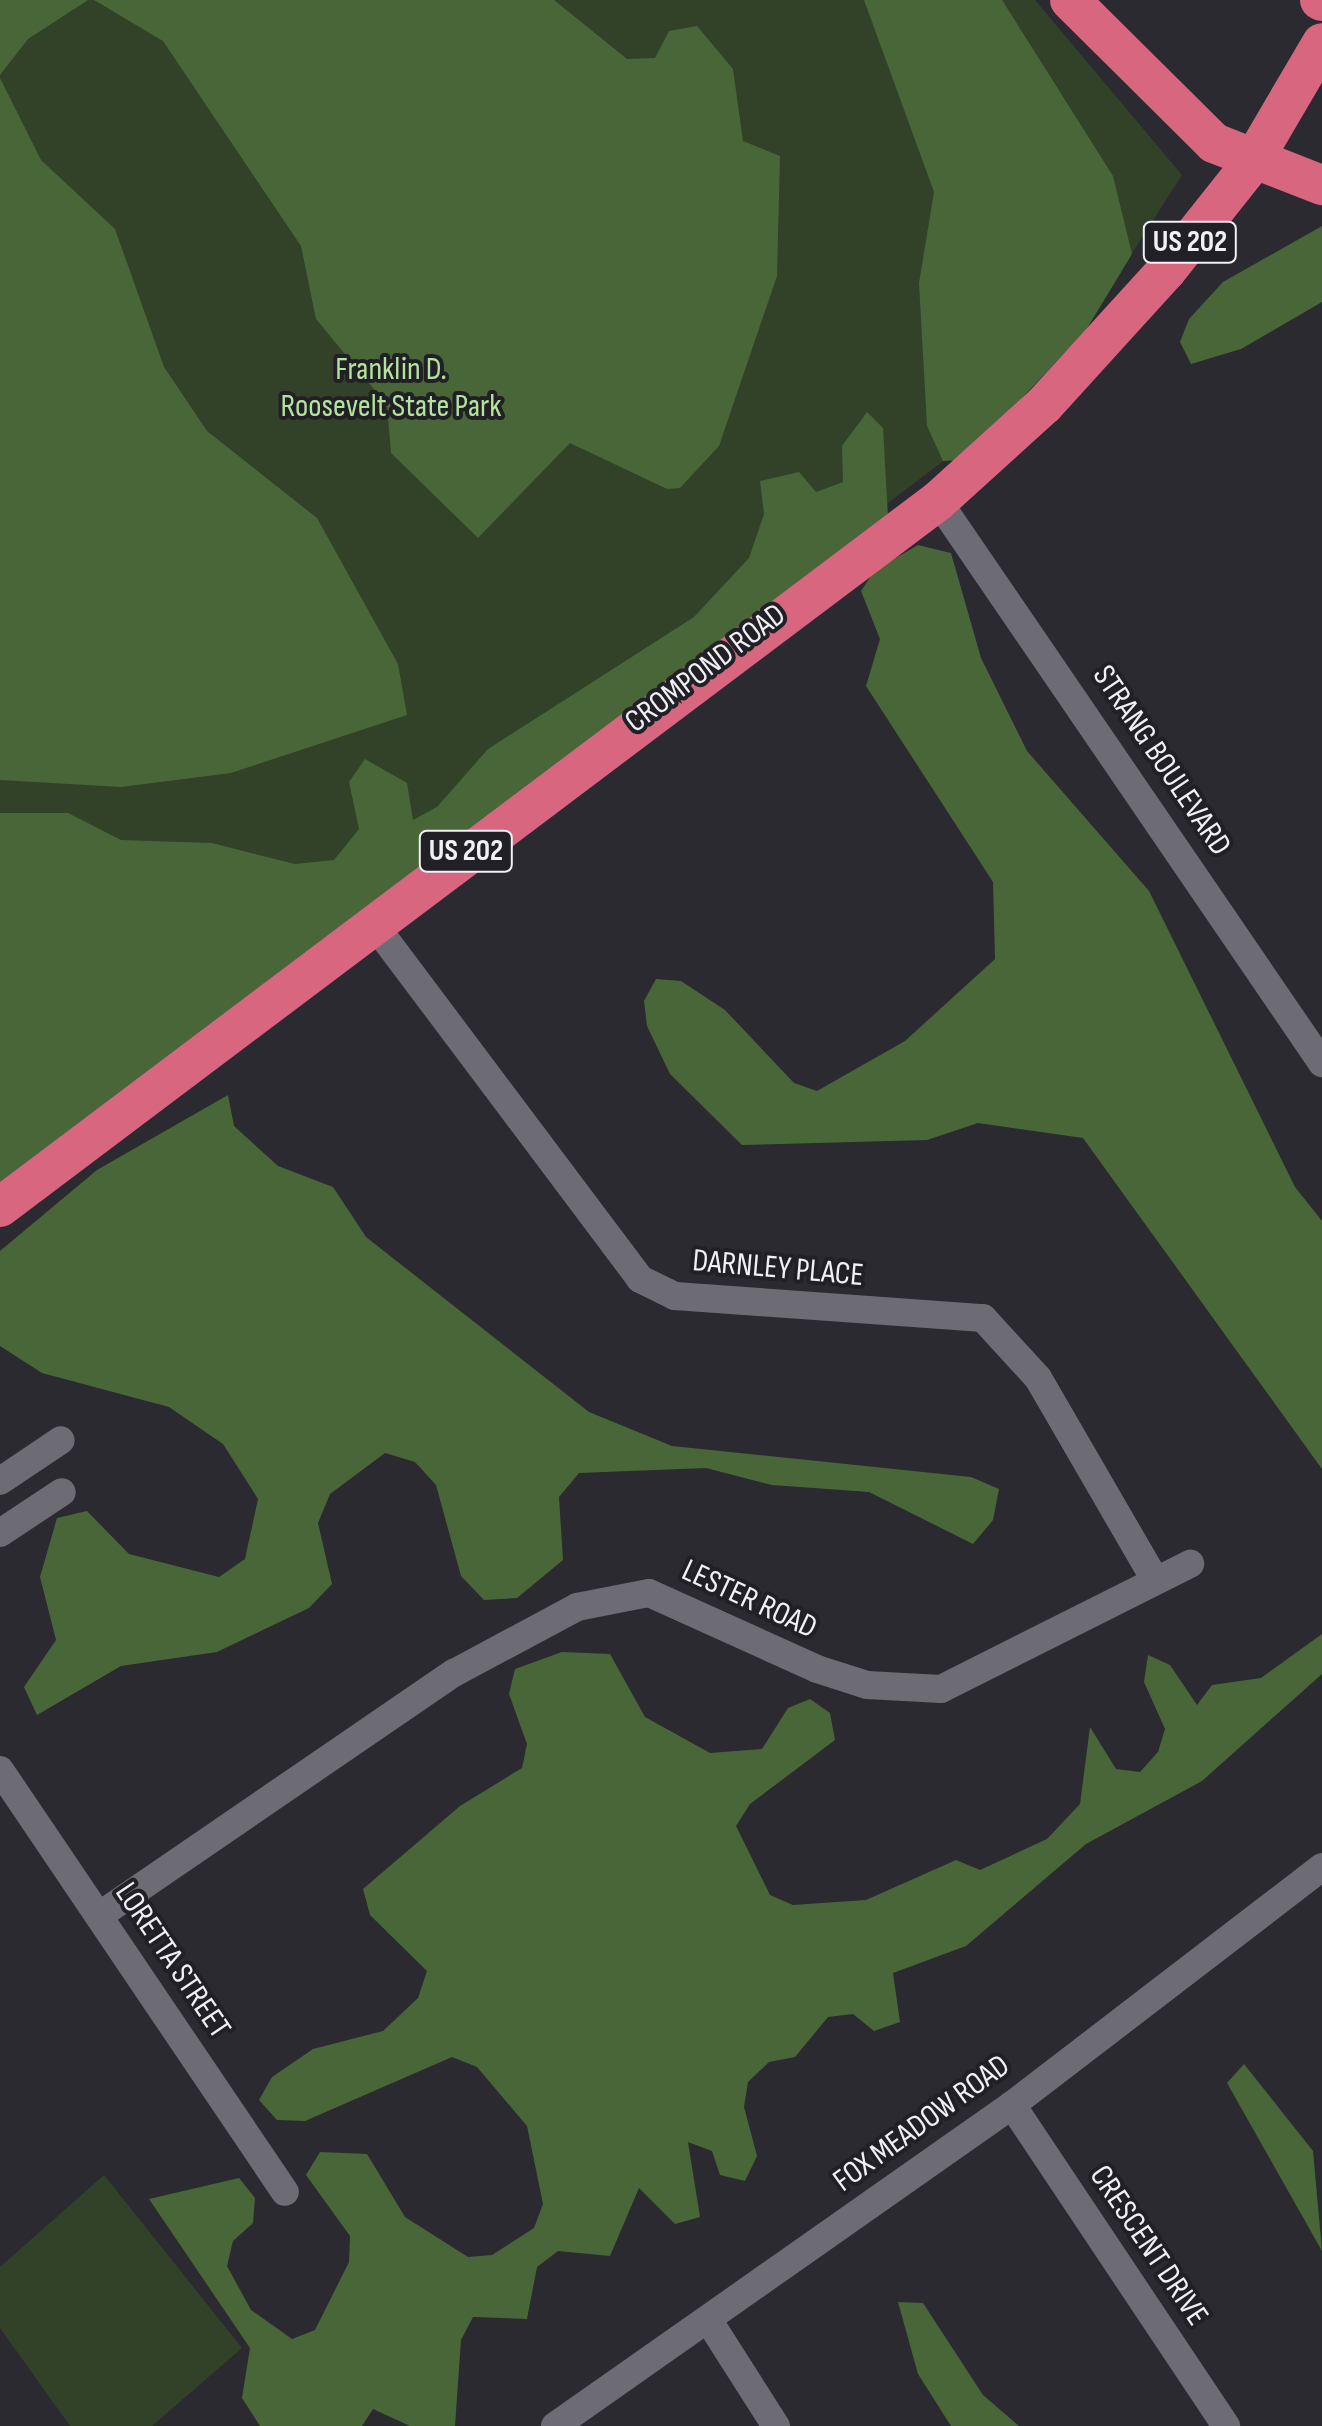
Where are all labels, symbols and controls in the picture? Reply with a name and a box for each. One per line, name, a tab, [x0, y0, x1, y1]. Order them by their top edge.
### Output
road number: US 202	[1142, 217, 1238, 267]
park label: Franklin D. Roosevelt State Park	[281, 352, 501, 427]
street label: CROMPOND ROAD	[618, 596, 794, 742]
street label: STRANG BOULEVARD	[1083, 659, 1239, 863]
road number: US 202	[418, 826, 514, 876]
street label: DARNLEY PLACE	[691, 1242, 865, 1296]
street label: LESTER ROAD	[676, 1552, 822, 1648]
street label: LORETTA STREET	[106, 1876, 238, 2046]
street label: FOX MEADOW ROAD	[826, 2047, 1018, 2201]
street label: CRESCENT DRIVE	[1080, 2159, 1216, 2333]

